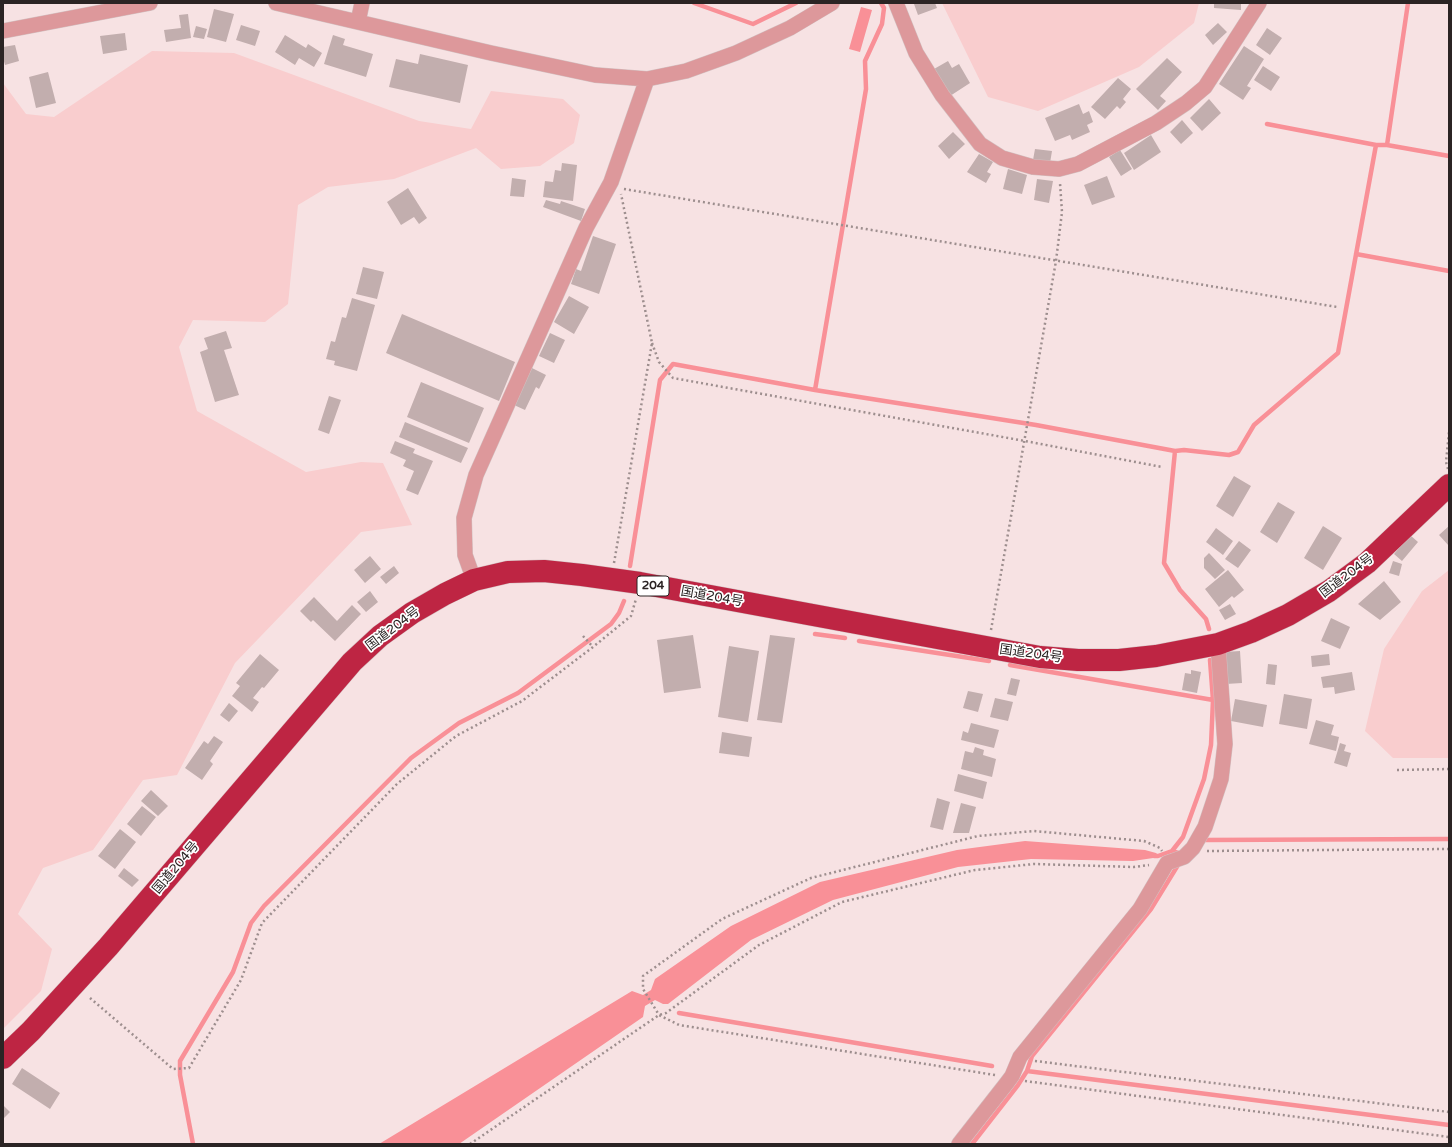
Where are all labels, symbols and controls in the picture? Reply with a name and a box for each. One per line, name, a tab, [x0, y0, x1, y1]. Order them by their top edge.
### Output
street label: 国道204号	[1317, 551, 1377, 601]
road number: 204	[637, 576, 669, 596]
street label: 国道204号	[679, 584, 745, 610]
street label: 国道204号	[363, 604, 423, 654]
street label: 国道204号	[998, 642, 1064, 666]
street label: 国道204号	[150, 839, 202, 897]

